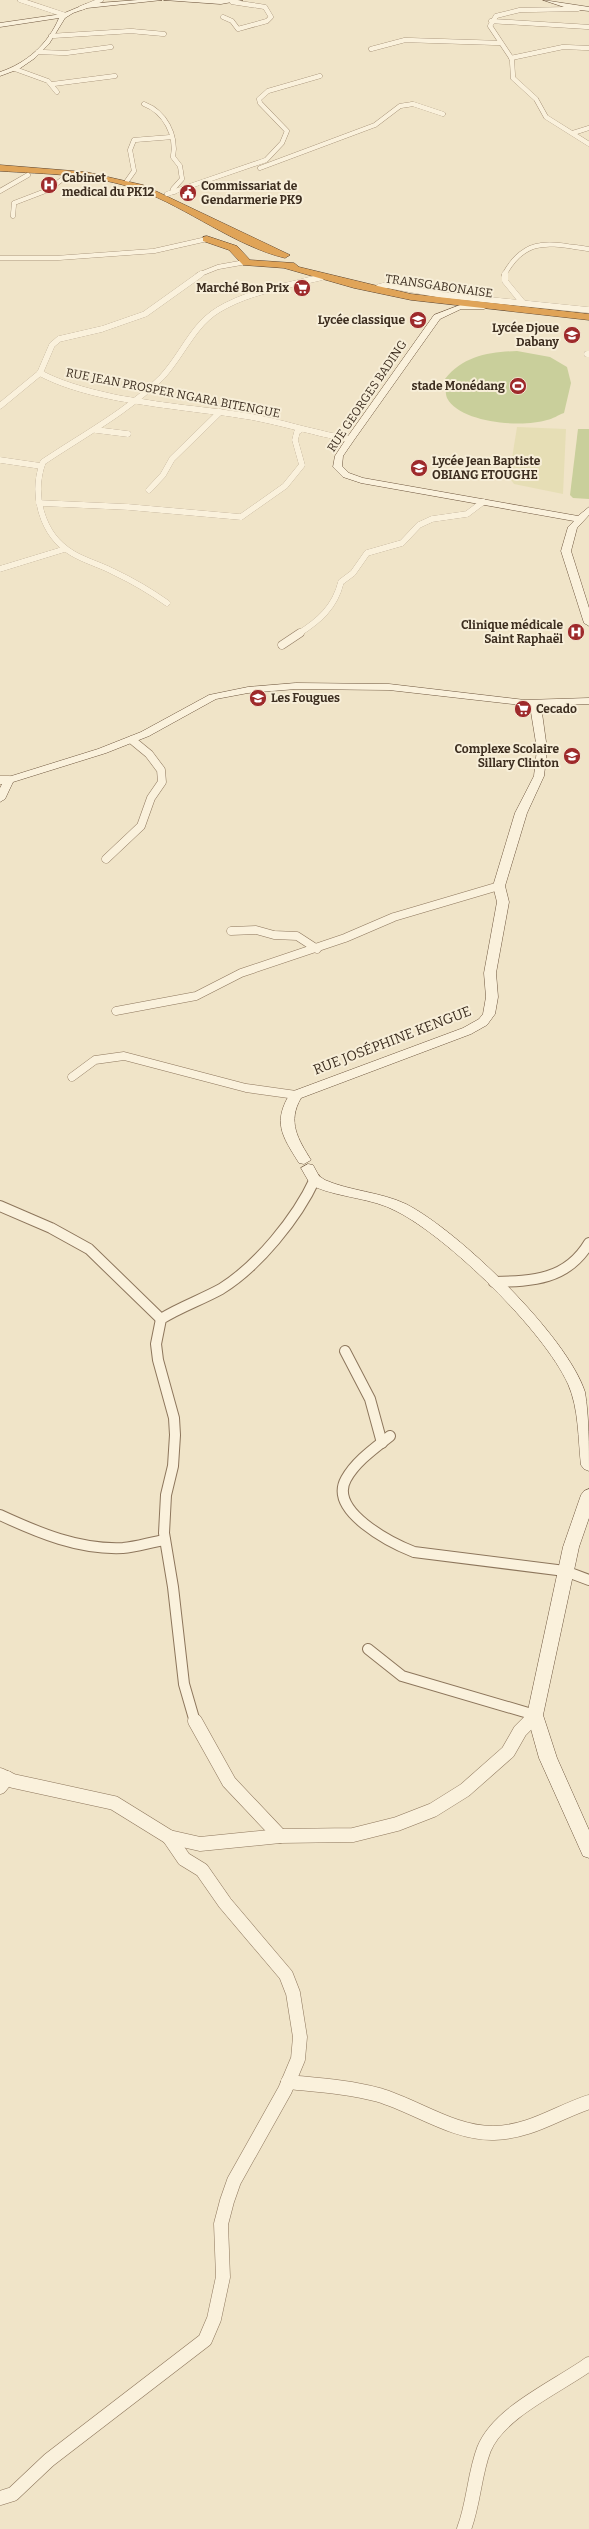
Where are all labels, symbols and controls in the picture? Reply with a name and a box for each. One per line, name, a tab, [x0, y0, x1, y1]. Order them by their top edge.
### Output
place label: Cabinet medical du PK12	[62, 171, 155, 199]
hospital icon: Cabinet medical du PK12	[39, 175, 59, 195]
place label: Commissariat de Gendarmerie PK9	[201, 179, 302, 207]
public building icon: Commissariat de Gendarmerie PK9	[178, 183, 198, 203]
street label: TRANSGABONAISE	[384, 272, 494, 300]
supermarket icon: Marché Bon Prix	[292, 278, 312, 298]
place label: Marché Bon Prix	[196, 281, 289, 295]
school or university icon: Lycée classique	[408, 310, 428, 330]
place label: Lycée classique	[318, 313, 405, 327]
place label: Lycée Djoue Dabany	[492, 321, 559, 349]
school or university icon: Lycée Djoue Dabany	[562, 325, 582, 345]
street label: RUE GEORGES BADING	[324, 337, 410, 454]
street label: RUE JEAN PROSPER NGARA BITENGUE	[65, 365, 281, 421]
sports icon: stade Monédang	[508, 376, 528, 396]
place label: stade Monédang	[412, 379, 505, 393]
place label: Lycée Jean Baptiste OBIANG ETOUGHE	[432, 454, 541, 482]
school or university icon: Lycée Jean Baptiste OBIANG ETOUGHE	[409, 458, 429, 478]
place label: Clinique médicale Saint Raphaël	[461, 618, 563, 646]
hospital icon: Clinique médicale Saint Raphaël	[566, 622, 586, 642]
school or university icon: Les Fougues	[248, 688, 268, 708]
place label: Les Fougues	[271, 691, 340, 705]
supermarket icon: Cecado	[513, 699, 533, 719]
place label: Cecado	[536, 702, 577, 716]
place label: Complexe Scolaire Sillary Clinton	[455, 742, 559, 770]
school or university icon: Complexe Scolaire Sillary Clinton	[562, 746, 582, 766]
street label: RUE JOSÉPHINE KENGUE	[310, 1002, 474, 1078]

